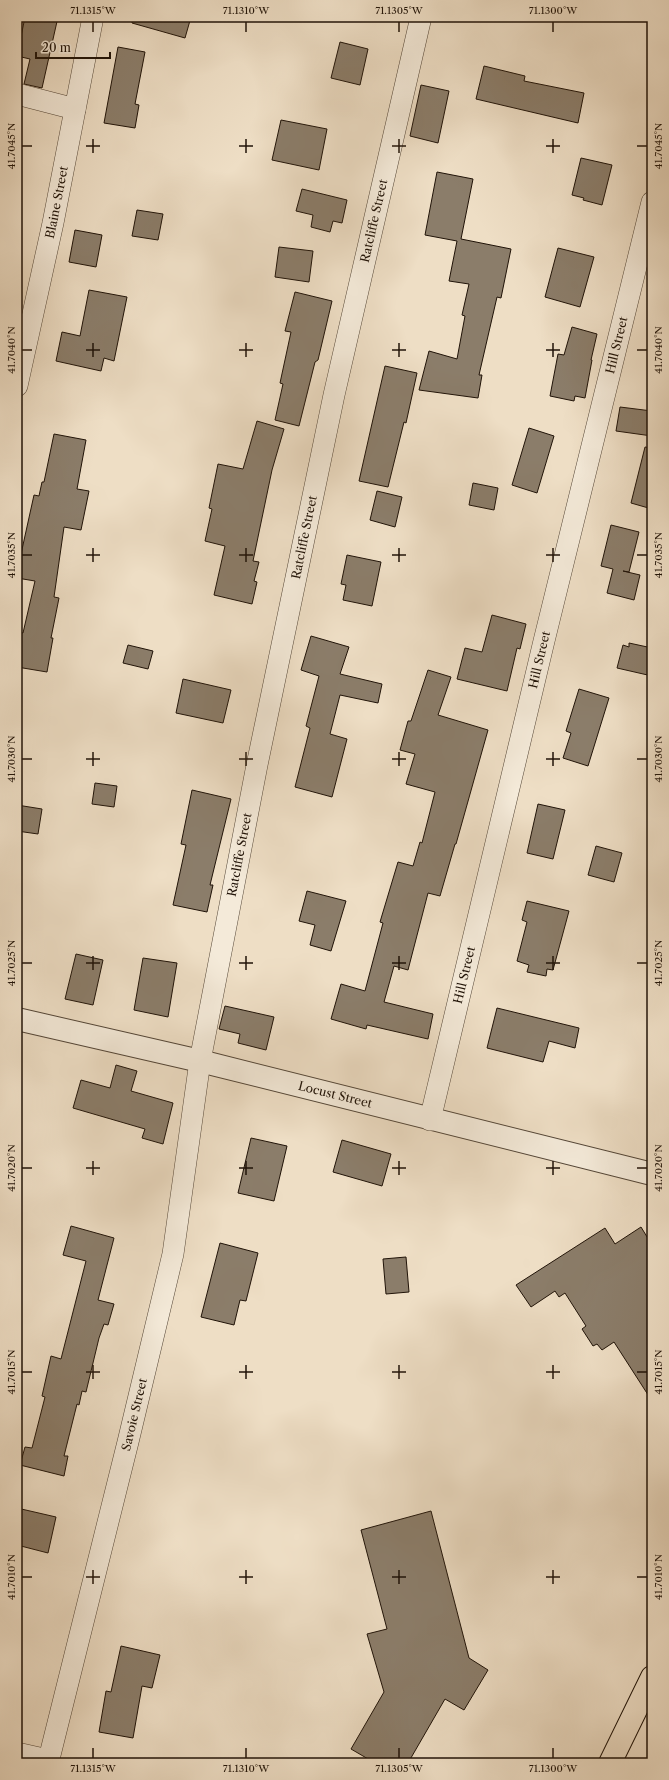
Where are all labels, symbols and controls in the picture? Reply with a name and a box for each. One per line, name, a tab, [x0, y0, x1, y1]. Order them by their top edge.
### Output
text: 71.1315°W	[70, 4, 117, 17]
text: 71.1310°W	[223, 4, 270, 17]
text: 71.1305°W	[375, 4, 424, 17]
text: 71.1300°W	[529, 4, 578, 17]
scale bar	[36, 34, 110, 60]
text: 20 m	[42, 40, 71, 55]
text: 41.7045°N	[5, 123, 18, 169]
text: 41.7045°N	[652, 123, 665, 169]
street label: Blaine Street	[42, 164, 71, 240]
street label: Ratcliffe Street	[357, 177, 391, 264]
street label: Hill Street	[602, 314, 631, 375]
text: 41.7040°N	[5, 326, 18, 374]
text: 41.7040°N	[652, 326, 665, 374]
street label: Ratcliffe Street	[288, 493, 320, 580]
text: 41.7035°N	[5, 532, 18, 578]
text: 41.7035°N	[652, 532, 665, 578]
street label: Hill Street	[525, 629, 553, 690]
text: 41.7030°N	[5, 735, 18, 783]
text: 41.7030°N	[652, 735, 665, 783]
street label: Ratcliffe Street	[224, 811, 255, 898]
text: 41.7025°N	[5, 940, 18, 986]
text: 41.7025°N	[652, 940, 665, 986]
street label: Hill Street	[450, 944, 478, 1005]
street label: Locust Street	[297, 1078, 374, 1111]
text: 41.7020°N	[5, 1144, 18, 1192]
text: 41.7020°N	[652, 1144, 665, 1192]
text: 41.7015°N	[5, 1350, 18, 1394]
text: 41.7015°N	[652, 1350, 665, 1394]
street label: Savoie Street	[118, 1376, 150, 1452]
text: 41.7010°N	[5, 1554, 18, 1600]
text: 41.7010°N	[652, 1554, 665, 1600]
text: 71.1315°W	[70, 1762, 117, 1775]
text: 71.1310°W	[223, 1762, 270, 1775]
text: 71.1305°W	[375, 1762, 424, 1775]
text: 71.1300°W	[529, 1762, 578, 1775]

